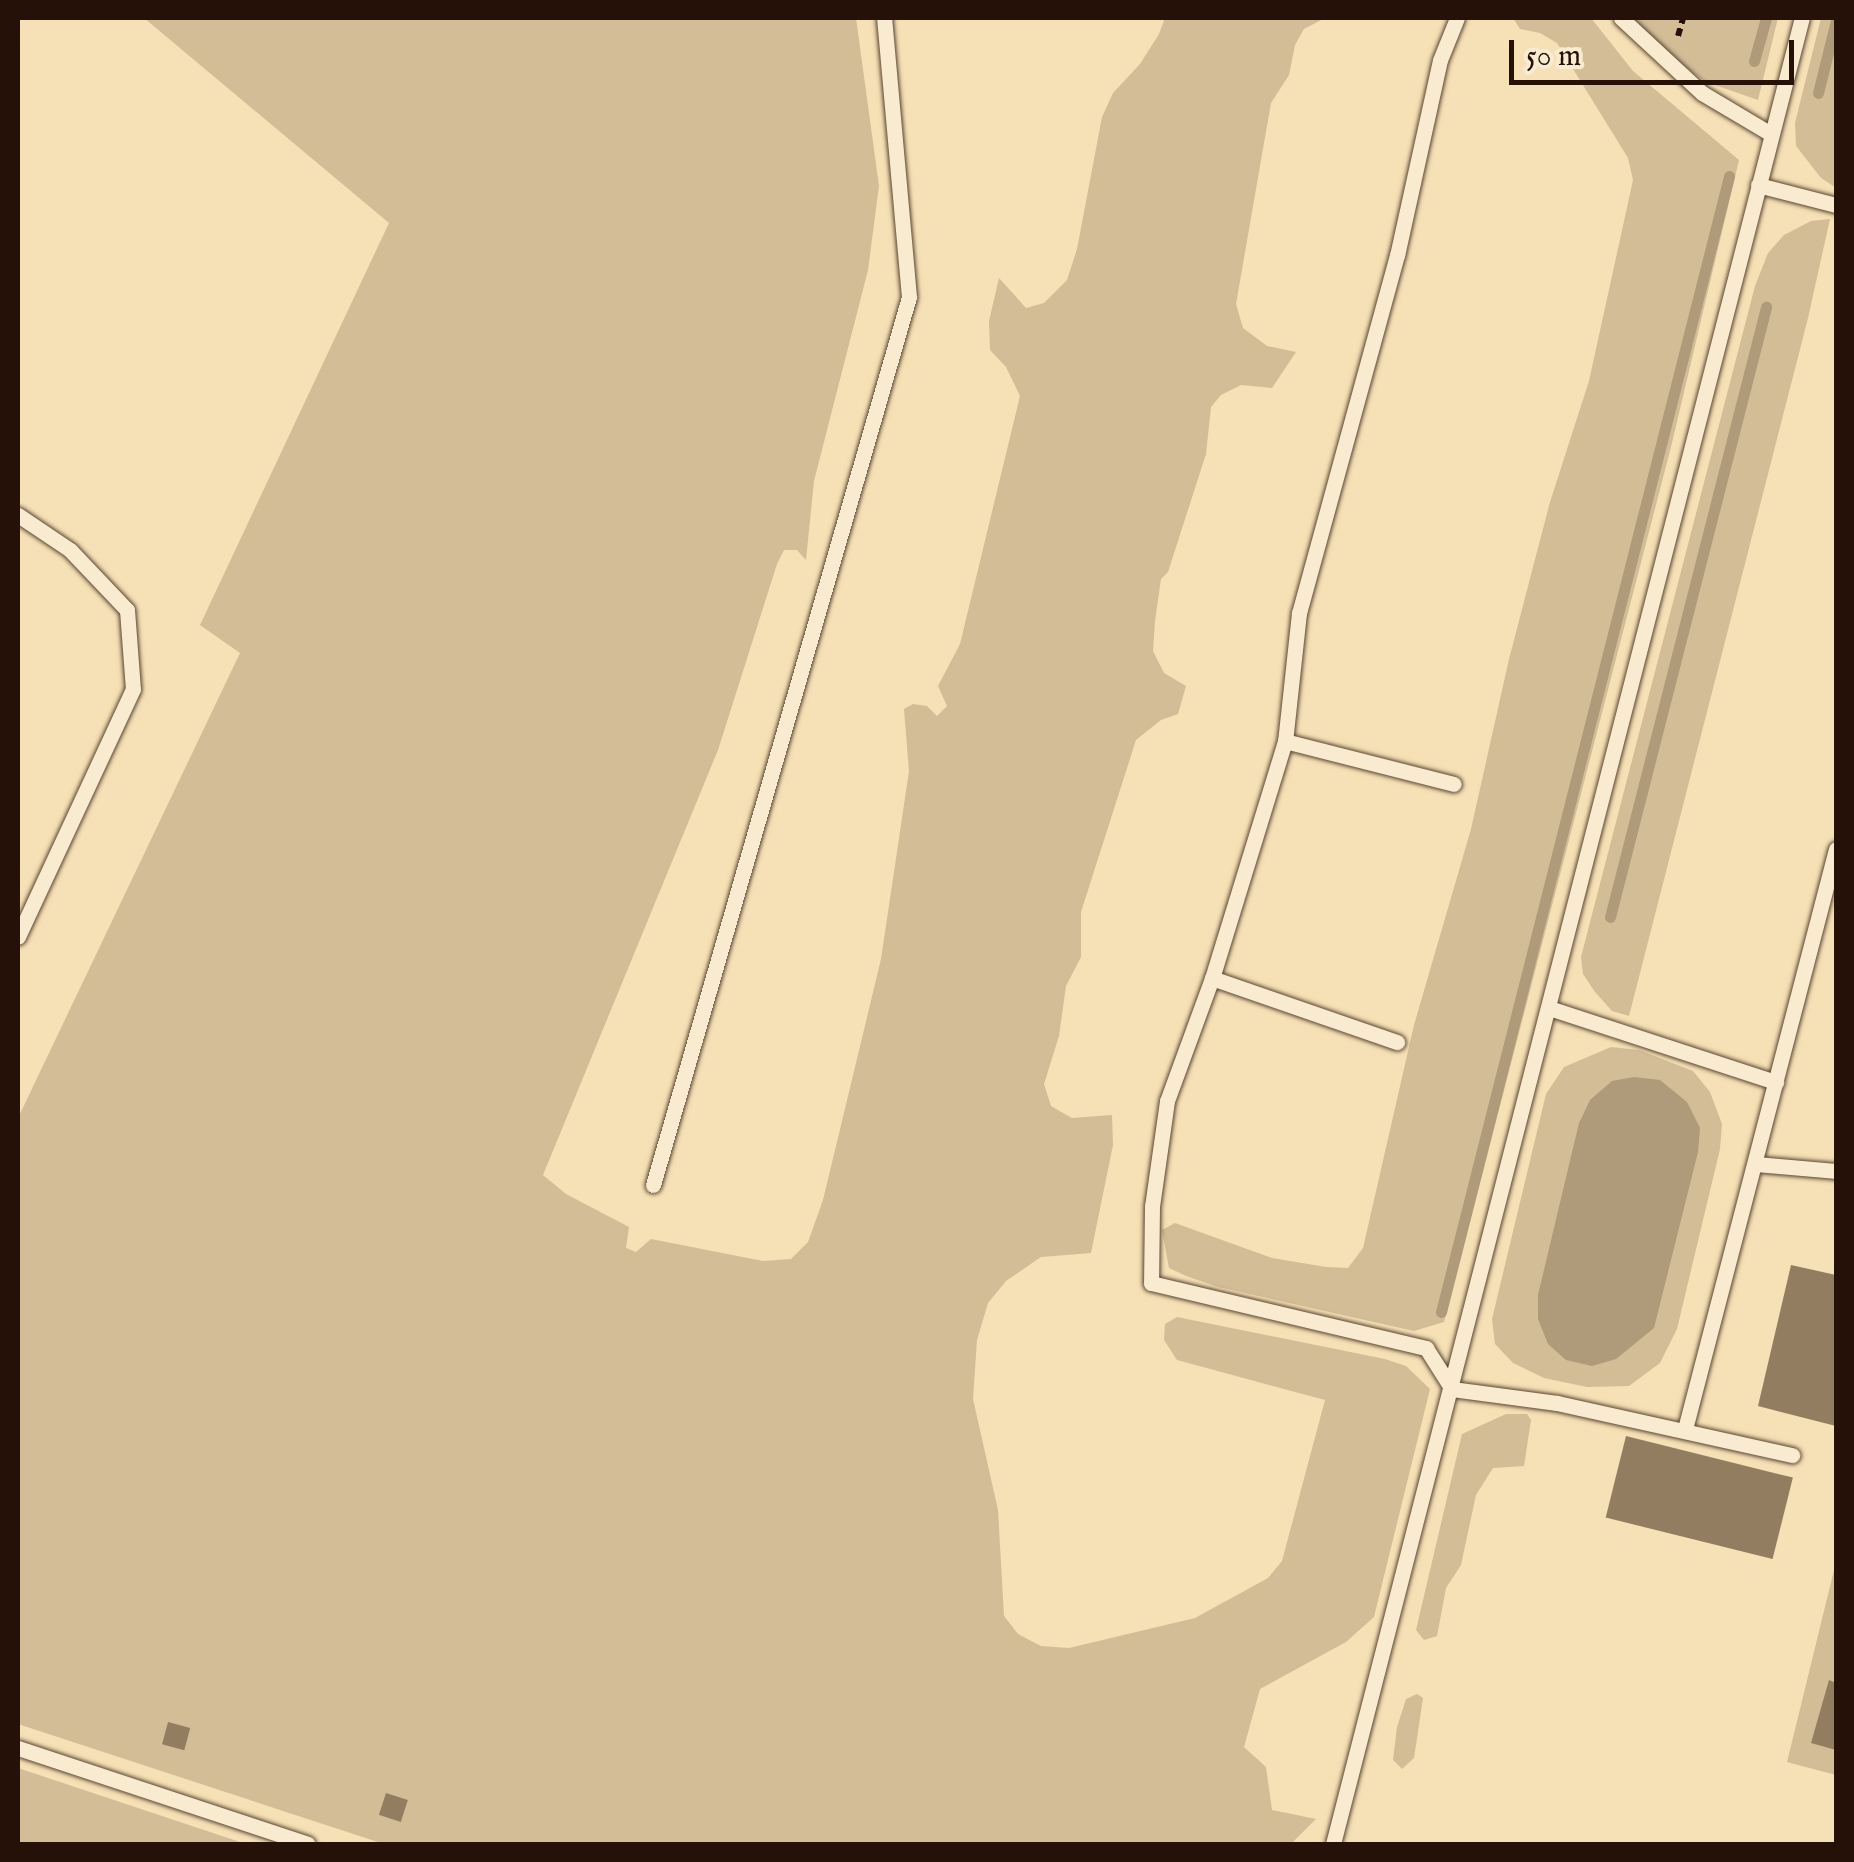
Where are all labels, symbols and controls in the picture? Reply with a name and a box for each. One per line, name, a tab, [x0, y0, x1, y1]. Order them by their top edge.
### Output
scale bar	[1514, 20, 1799, 82]
text: 50 m	[1526, 38, 1581, 76]

